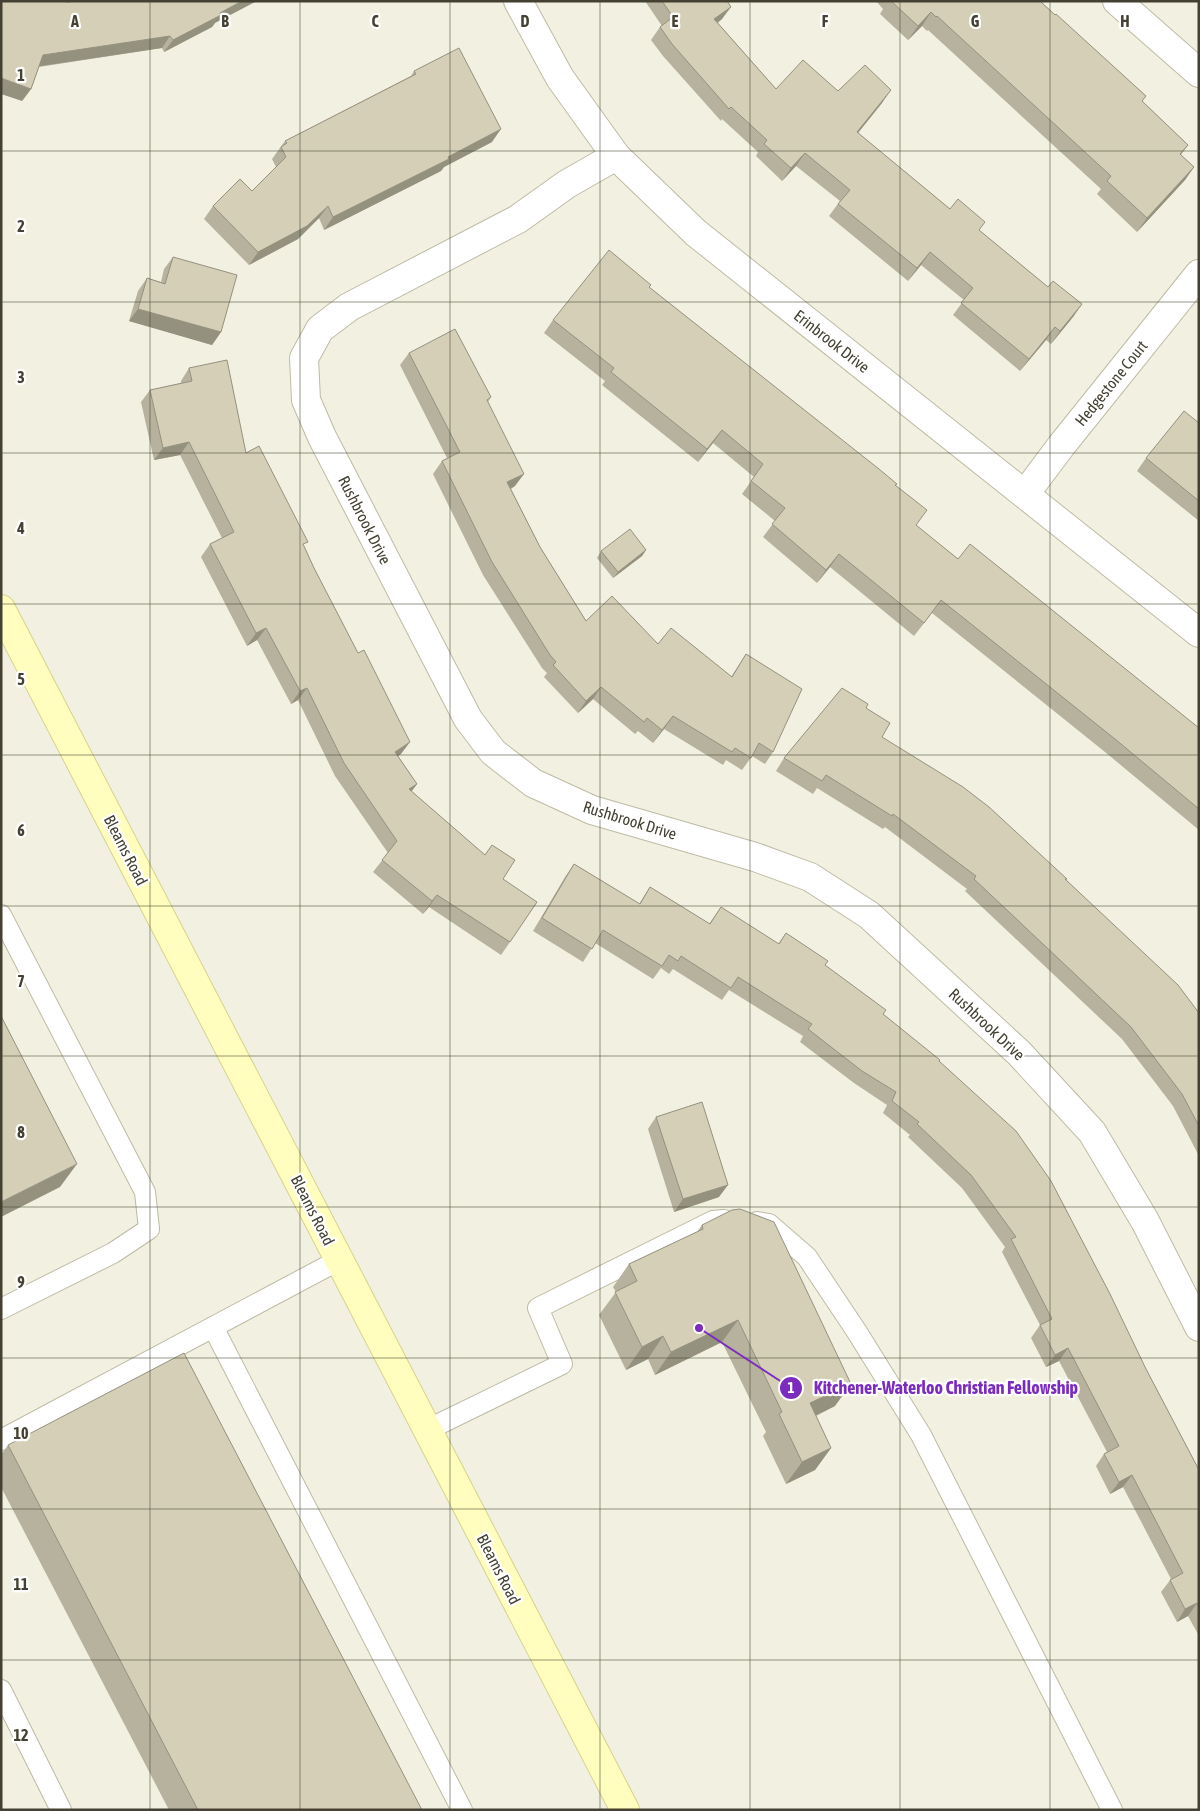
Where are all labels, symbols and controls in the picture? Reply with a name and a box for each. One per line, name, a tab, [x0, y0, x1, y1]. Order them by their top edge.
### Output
text: A	[70, 12, 79, 30]
text: B	[221, 12, 229, 30]
text: C	[371, 12, 379, 30]
text: D	[521, 12, 530, 30]
text: E	[672, 12, 679, 30]
text: F	[822, 12, 829, 30]
text: G	[971, 12, 980, 30]
text: H	[1120, 12, 1130, 30]
text: 1	[17, 66, 25, 84]
text: 2	[17, 217, 25, 235]
street label: Erinbrook Drive	[791, 306, 873, 376]
street label: Hedgestone Court	[1071, 336, 1152, 430]
text: 3	[17, 368, 25, 386]
street label: Rushbrook Drive	[335, 473, 395, 567]
text: 4	[16, 519, 25, 537]
text: 5	[17, 670, 25, 688]
street label: Rushbrook Drive	[581, 797, 679, 843]
street label: Bleams Road	[101, 812, 151, 888]
text: 6	[17, 821, 25, 839]
text: 7	[17, 972, 25, 990]
street label: Rushbrook Drive	[945, 984, 1029, 1064]
text: 8	[17, 1123, 25, 1141]
street label: Bleams Road	[288, 1172, 338, 1248]
text: 9	[17, 1273, 25, 1291]
callout: Kitchener-Waterloo Christian Fellowship	[779, 1371, 1088, 1404]
text: Kitchener-Waterloo Christian Fellowship	[814, 1377, 1078, 1398]
text: 1	[787, 1379, 795, 1396]
text: 10	[13, 1424, 29, 1442]
street label: Bleams Road	[474, 1531, 524, 1607]
text: 11	[13, 1575, 29, 1593]
text: 12	[13, 1726, 29, 1744]

